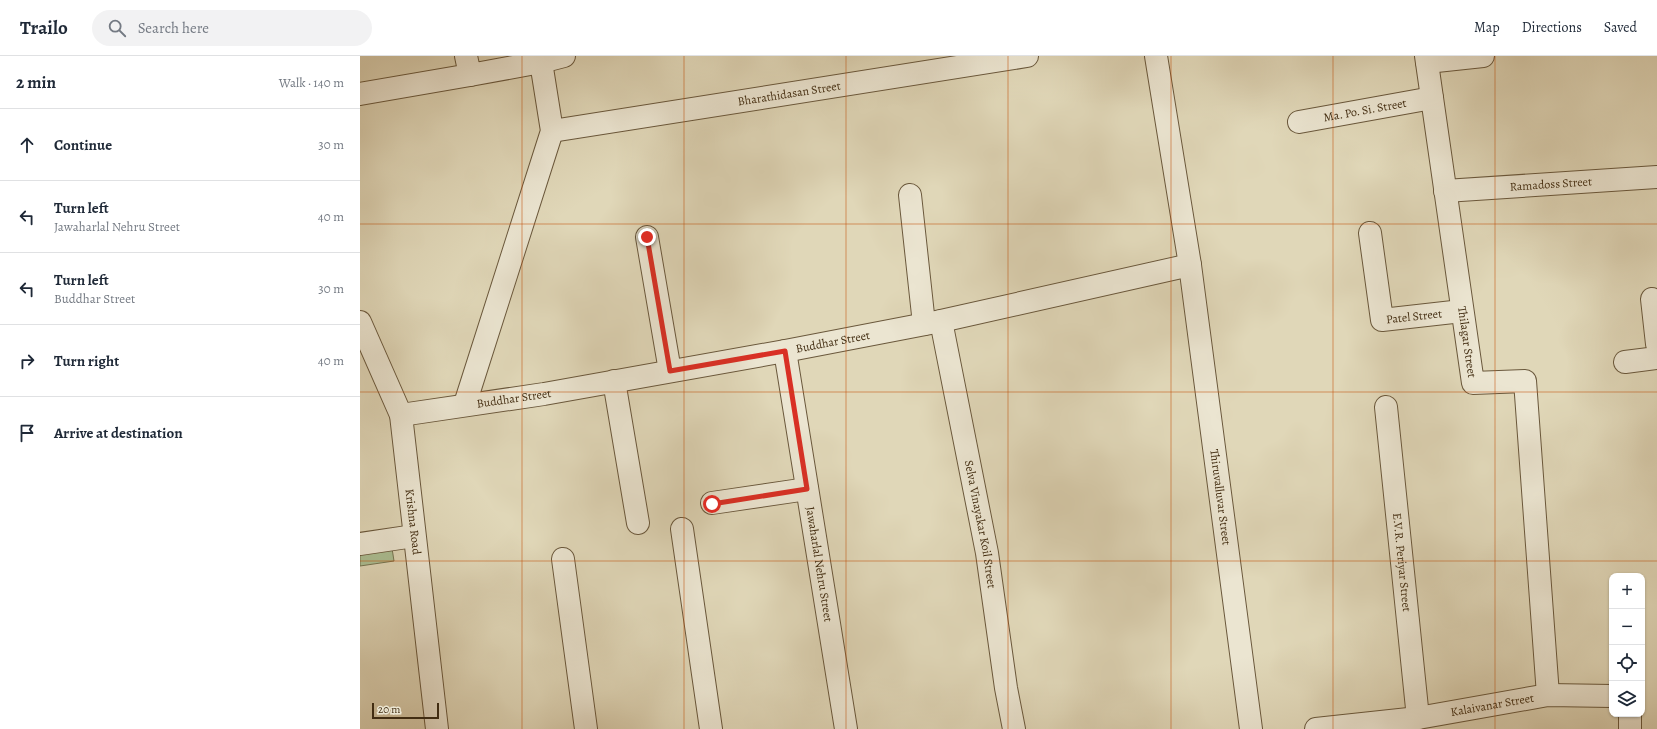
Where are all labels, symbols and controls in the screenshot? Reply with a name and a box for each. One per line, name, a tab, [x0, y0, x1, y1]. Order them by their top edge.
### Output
search box	[92, 10, 372, 46]
text: Trailo	[20, 15, 68, 41]
icon: search	[106, 17, 128, 39]
text: Search here	[138, 18, 209, 38]
text: Map	[1474, 18, 1500, 37]
text: Directions	[1522, 18, 1582, 37]
text: Saved	[1604, 18, 1637, 37]
text: 2 min	[16, 71, 56, 94]
text: Walk · 140 m	[279, 74, 344, 91]
street label: Bharathidasan Street	[736, 78, 842, 110]
street label: Ma. Po. Si. Street	[1322, 95, 1408, 125]
icon: ahead	[16, 134, 38, 156]
text: Continue	[54, 135, 112, 155]
text: 30 m	[318, 136, 344, 153]
street label: Ramadoss Street	[1509, 173, 1592, 195]
text: Turn left	[54, 198, 109, 218]
icon: left	[16, 206, 38, 228]
text: 40 m	[318, 208, 344, 225]
text: Jawaharlal Nehru Street	[54, 218, 180, 235]
route end	[638, 228, 656, 246]
text: Turn left	[54, 270, 109, 290]
icon: left	[16, 278, 38, 300]
text: 30 m	[318, 280, 344, 297]
text: Buddhar Street	[54, 290, 135, 307]
street label: Patel Street	[1385, 305, 1443, 327]
street label: Thilagar Street	[1454, 305, 1480, 379]
street label: Buddhar Street	[794, 327, 871, 357]
icon: right	[16, 350, 38, 372]
text: Turn right	[54, 351, 119, 371]
text: 40 m	[318, 352, 344, 369]
street label: Buddhar Street	[475, 385, 552, 412]
icon: arrive	[16, 422, 38, 444]
text: Arrive at destination	[54, 423, 183, 443]
street label: Thiruvalluvar Street	[1206, 448, 1235, 546]
street label: Selva Vinayakar Koil Street	[961, 459, 1000, 589]
street label: Krishna Road	[402, 488, 425, 556]
route start	[703, 495, 721, 513]
street label: Jawaharlal Nehru Street	[802, 505, 837, 623]
street label: E.V.R. Periyar Street	[1389, 512, 1415, 612]
map controls	[1609, 573, 1645, 717]
button: +	[1609, 573, 1645, 609]
button: −	[1609, 609, 1645, 645]
button: locate	[1609, 645, 1645, 681]
button: layers	[1609, 681, 1645, 717]
street label: Kalaivanar Street	[1449, 690, 1535, 720]
scale bar	[372, 701, 439, 720]
text: 20 m	[378, 702, 400, 717]

